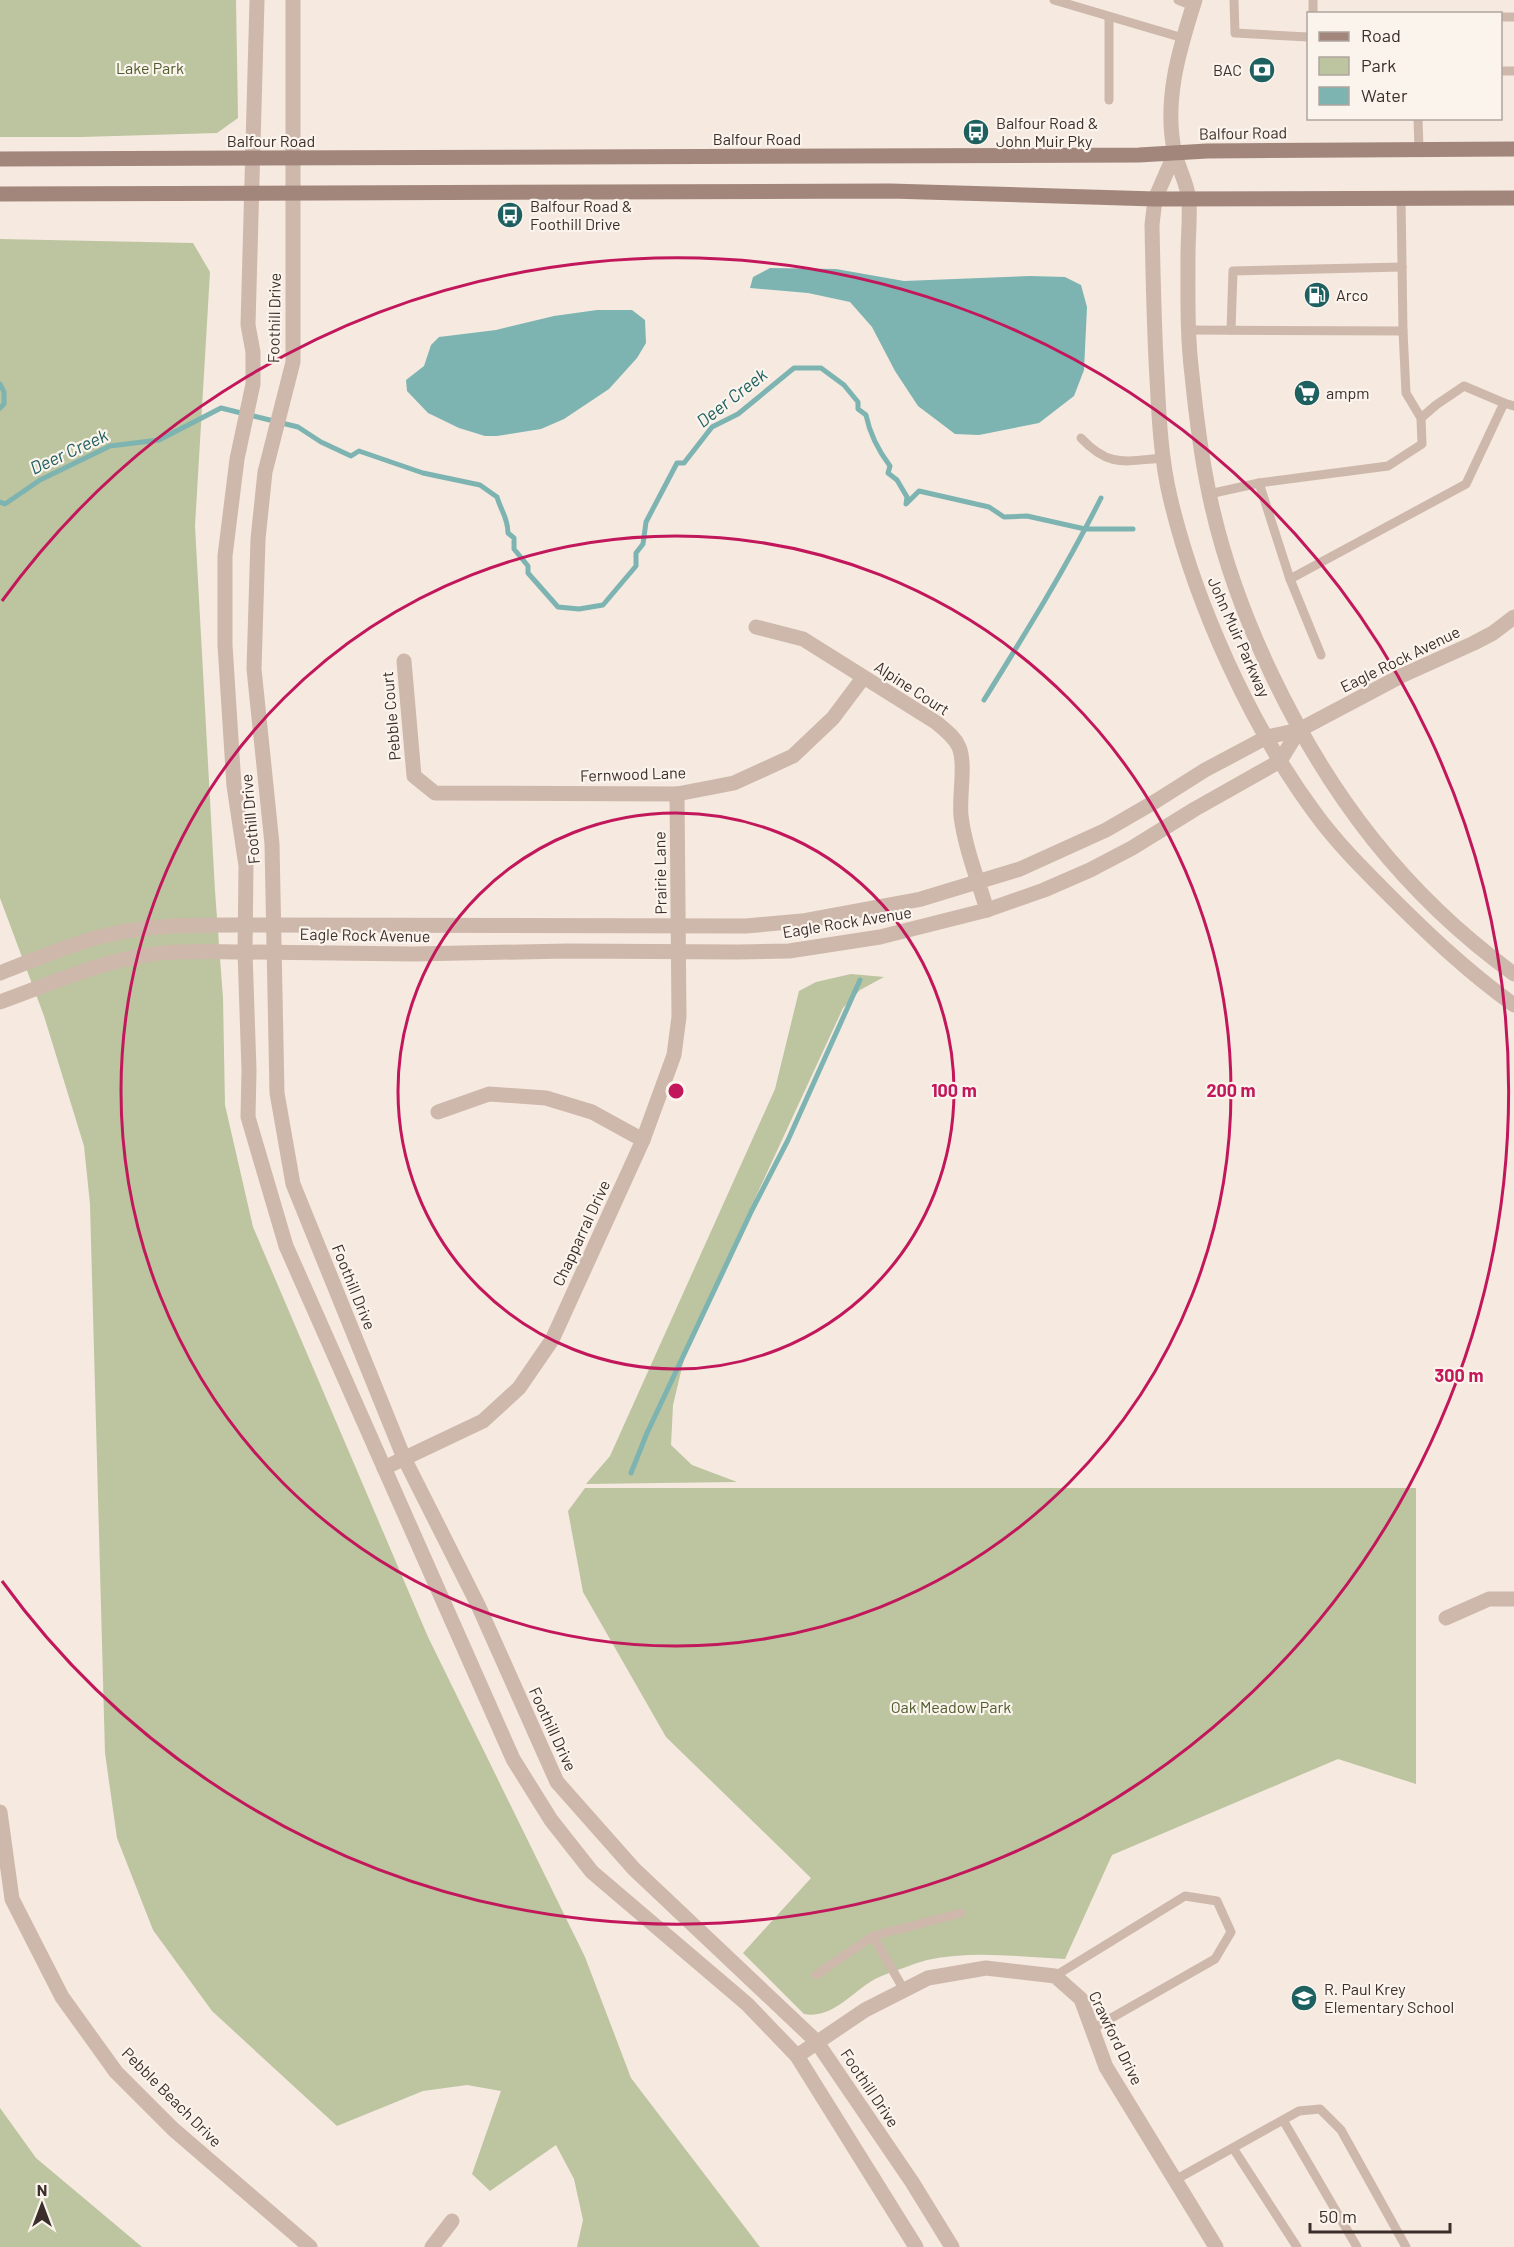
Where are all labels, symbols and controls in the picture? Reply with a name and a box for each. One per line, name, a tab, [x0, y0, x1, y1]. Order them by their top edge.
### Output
legend	[1307, 12, 1502, 120]
text: Road	[1361, 24, 1401, 46]
text: Park	[1361, 54, 1396, 76]
bank icon: BAC	[1247, 55, 1277, 85]
park label: Lake Park	[116, 58, 184, 77]
place label: BAC	[1213, 60, 1242, 79]
text: Water	[1361, 84, 1408, 106]
place label: Balfour Road & John Muir Pky	[996, 113, 1098, 150]
bus stop icon: Balfour Road & John Muir Pky	[961, 117, 991, 147]
street label: Balfour Road	[1199, 122, 1287, 143]
street label: Balfour Road	[713, 129, 801, 148]
street label: Balfour Road	[227, 131, 315, 150]
place label: Balfour Road & Foothill Drive	[530, 196, 632, 233]
bus stop icon: Balfour Road & Foothill Drive	[495, 200, 525, 230]
street label: Foothill Drive	[263, 273, 284, 363]
fuel station icon: Arco	[1302, 280, 1332, 310]
place label: Arco	[1336, 285, 1368, 304]
water label: Deer Creek	[692, 363, 771, 432]
supermarket icon: ampm	[1292, 378, 1322, 408]
place label: ampm	[1326, 383, 1369, 402]
water label: Deer Creek	[26, 423, 111, 479]
street label: John Muir Parkway	[1204, 574, 1275, 701]
street label: Eagle Rock Avenue	[1337, 621, 1463, 696]
street label: Alpine Court	[871, 656, 953, 719]
street label: Pebble Court	[377, 671, 404, 761]
street label: Fernwood Lane	[580, 762, 686, 785]
street label: Foothill Drive	[236, 773, 263, 865]
street label: Prairie Lane	[649, 831, 670, 915]
street label: Eagle Rock Avenue	[781, 902, 913, 941]
street label: Eagle Rock Avenue	[300, 924, 431, 945]
text: 100 m	[931, 1079, 977, 1101]
text: 200 m	[1206, 1079, 1256, 1101]
centre of rings	[666, 1081, 686, 1101]
street label: Chapparral Drive	[548, 1177, 613, 1289]
street label: Foothill Drive	[329, 1241, 380, 1332]
text: 300 m	[1435, 1364, 1483, 1386]
street label: Foothill Drive	[526, 1684, 581, 1774]
park label: Oak Meadow Park	[891, 1697, 1011, 1716]
place label: R. Paul Krey Elementary School	[1324, 1979, 1454, 2016]
school or university icon: R. Paul Krey Elementary School	[1289, 1983, 1319, 2013]
street label: Crawford Drive	[1086, 1988, 1147, 2088]
street label: Pebble Beach Drive	[119, 2043, 226, 2150]
street label: Foothill Drive	[837, 2045, 904, 2131]
north arrow	[12, 2175, 72, 2235]
text: N	[37, 2180, 47, 2199]
scale bar	[1310, 2196, 1450, 2234]
text: 50 m	[1319, 2205, 1357, 2227]

